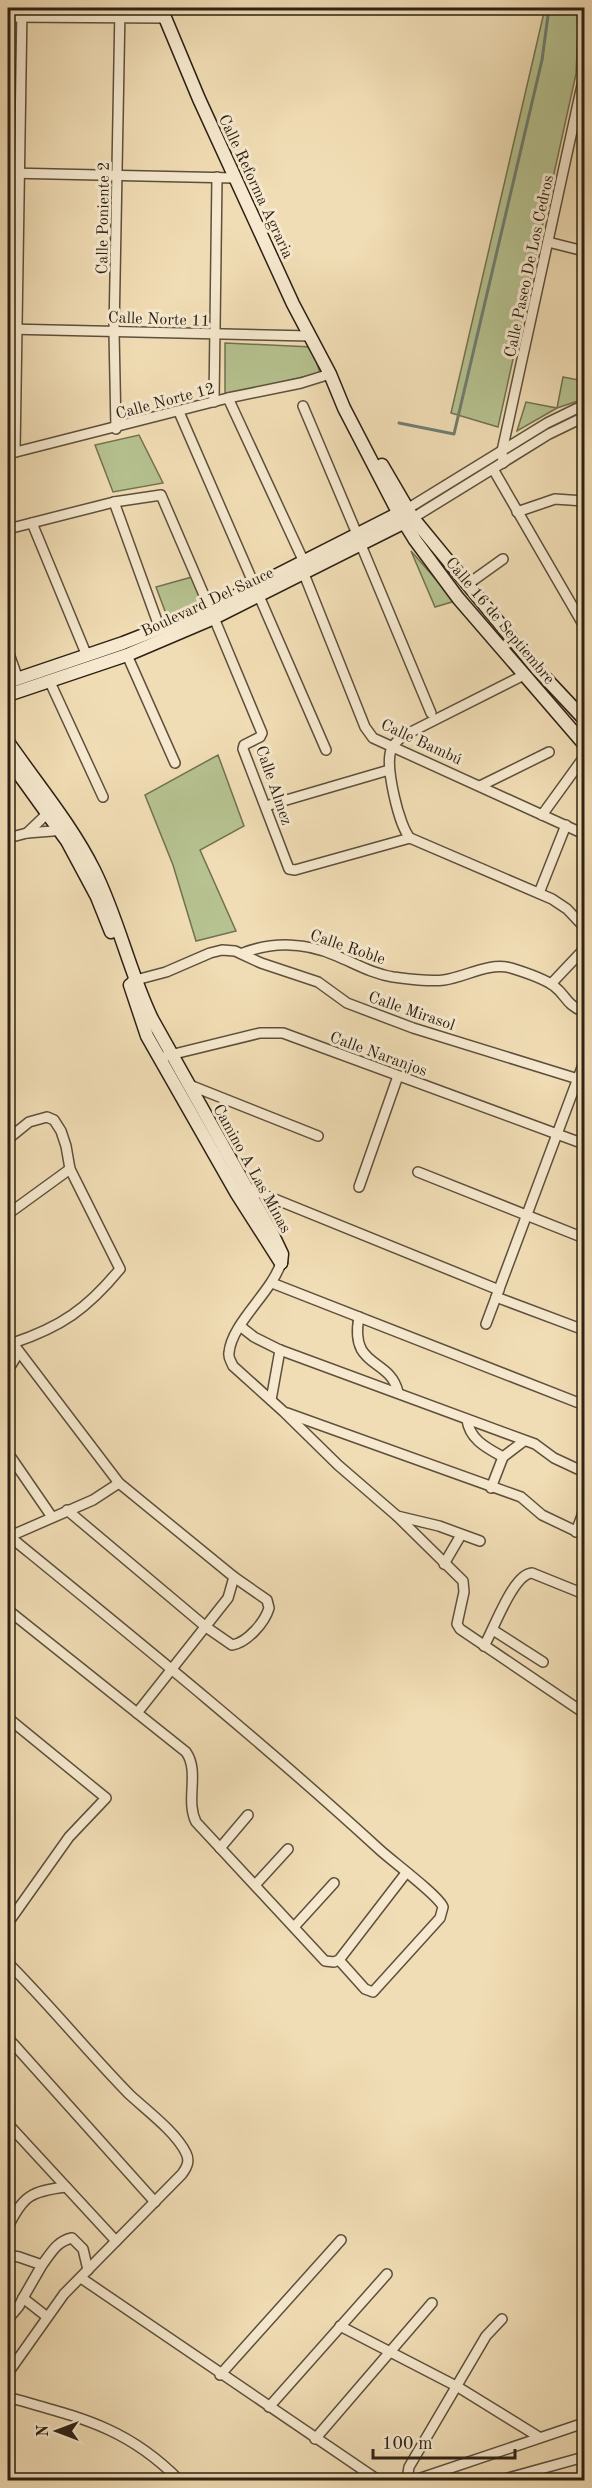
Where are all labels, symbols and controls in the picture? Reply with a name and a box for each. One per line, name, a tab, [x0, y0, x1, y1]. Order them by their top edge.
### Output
street label: Calle Reforma Agraria	[215, 112, 296, 261]
street label: Calle Poniente 2	[95, 162, 113, 275]
street label: Calle Paseo De Los Cedros	[503, 174, 557, 359]
street label: Calle Norte 11	[108, 310, 210, 330]
street label: Calle Norte 12	[114, 381, 217, 423]
street label: Calle 16 de Septiembre	[442, 555, 557, 688]
street label: Boulevard Del Sauce	[139, 565, 276, 640]
street label: Calle Bambú	[378, 717, 465, 769]
street label: Calle Almez	[252, 744, 294, 827]
street label: Calle Roble	[308, 928, 387, 968]
street label: Calle Mirasol	[366, 990, 457, 1034]
street label: Calle Naranjos	[327, 1030, 429, 1080]
street label: Camino A Las Minas	[209, 1102, 293, 1236]
north arrow	[27, 2401, 87, 2461]
scale bar	[373, 2422, 516, 2460]
text: N	[36, 2424, 52, 2437]
text: 100 m	[382, 2435, 433, 2453]

